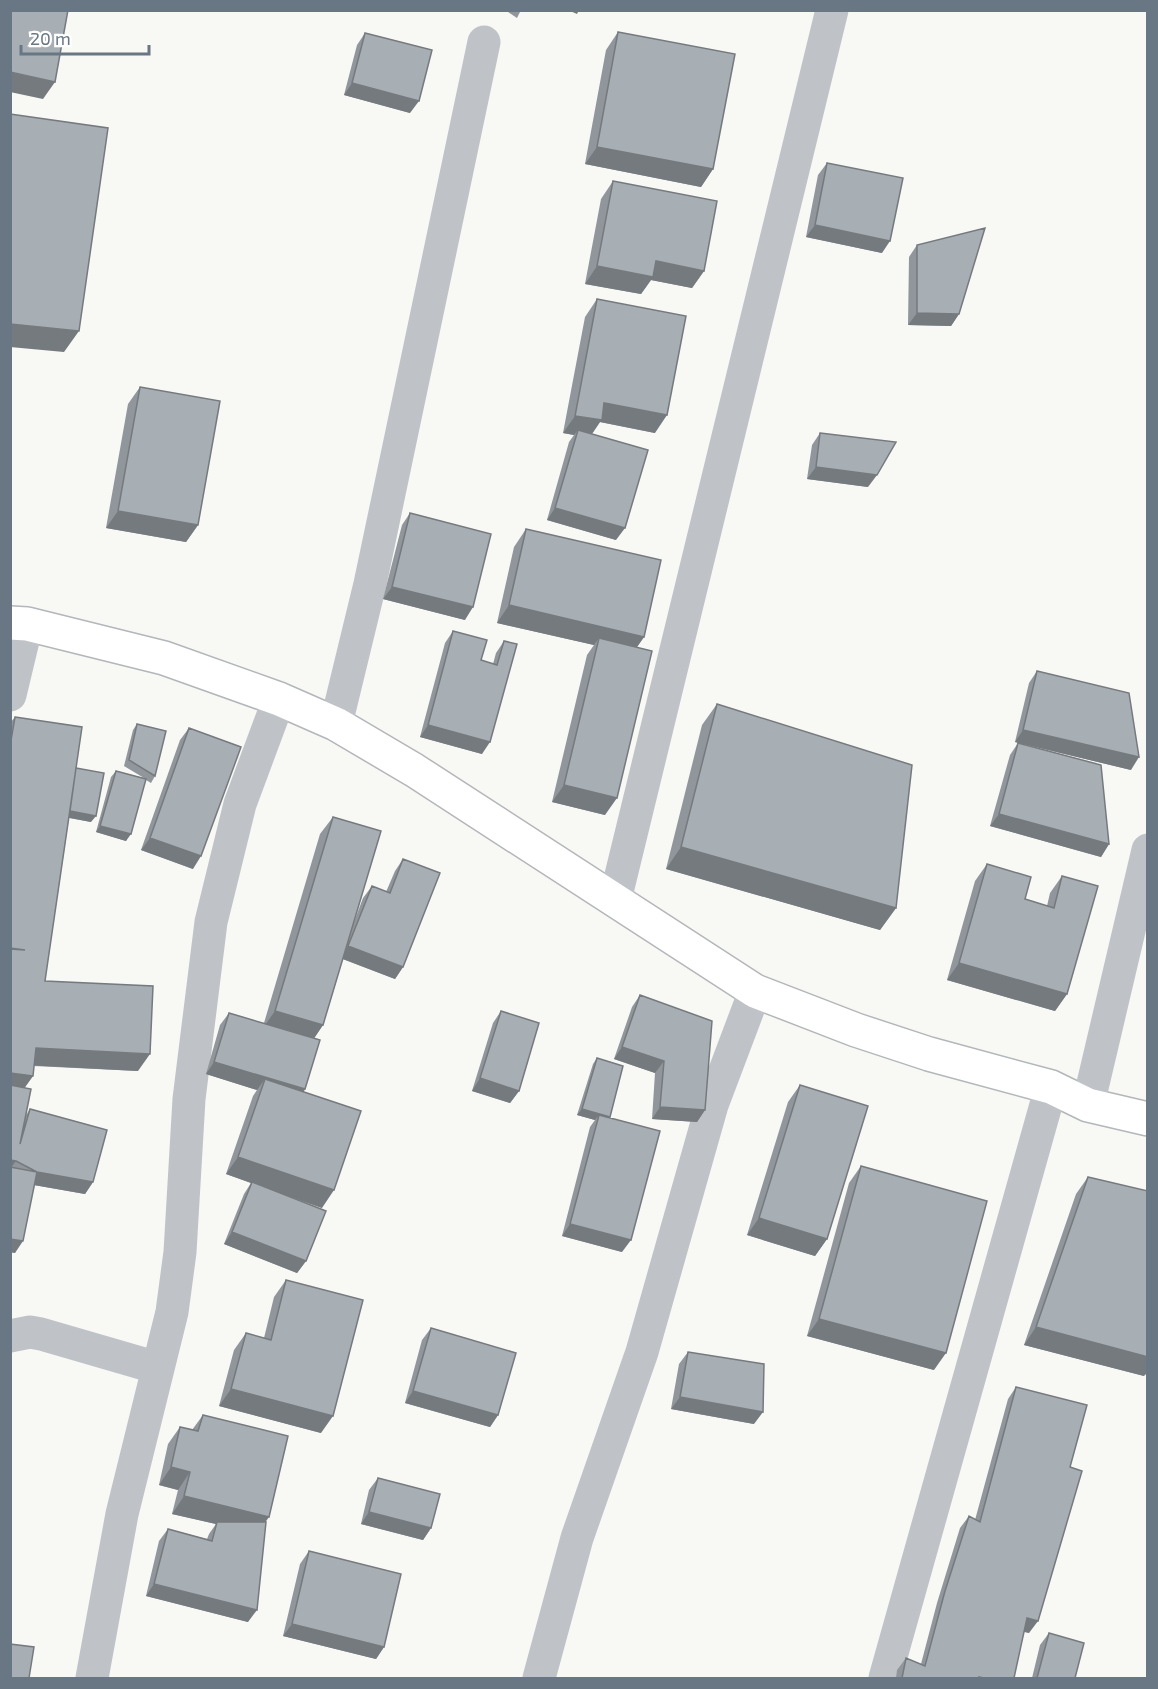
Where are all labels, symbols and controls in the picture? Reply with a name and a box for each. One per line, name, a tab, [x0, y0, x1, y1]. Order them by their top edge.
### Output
scale bar	[21, 18, 148, 56]
text: 20 m	[30, 27, 71, 49]

